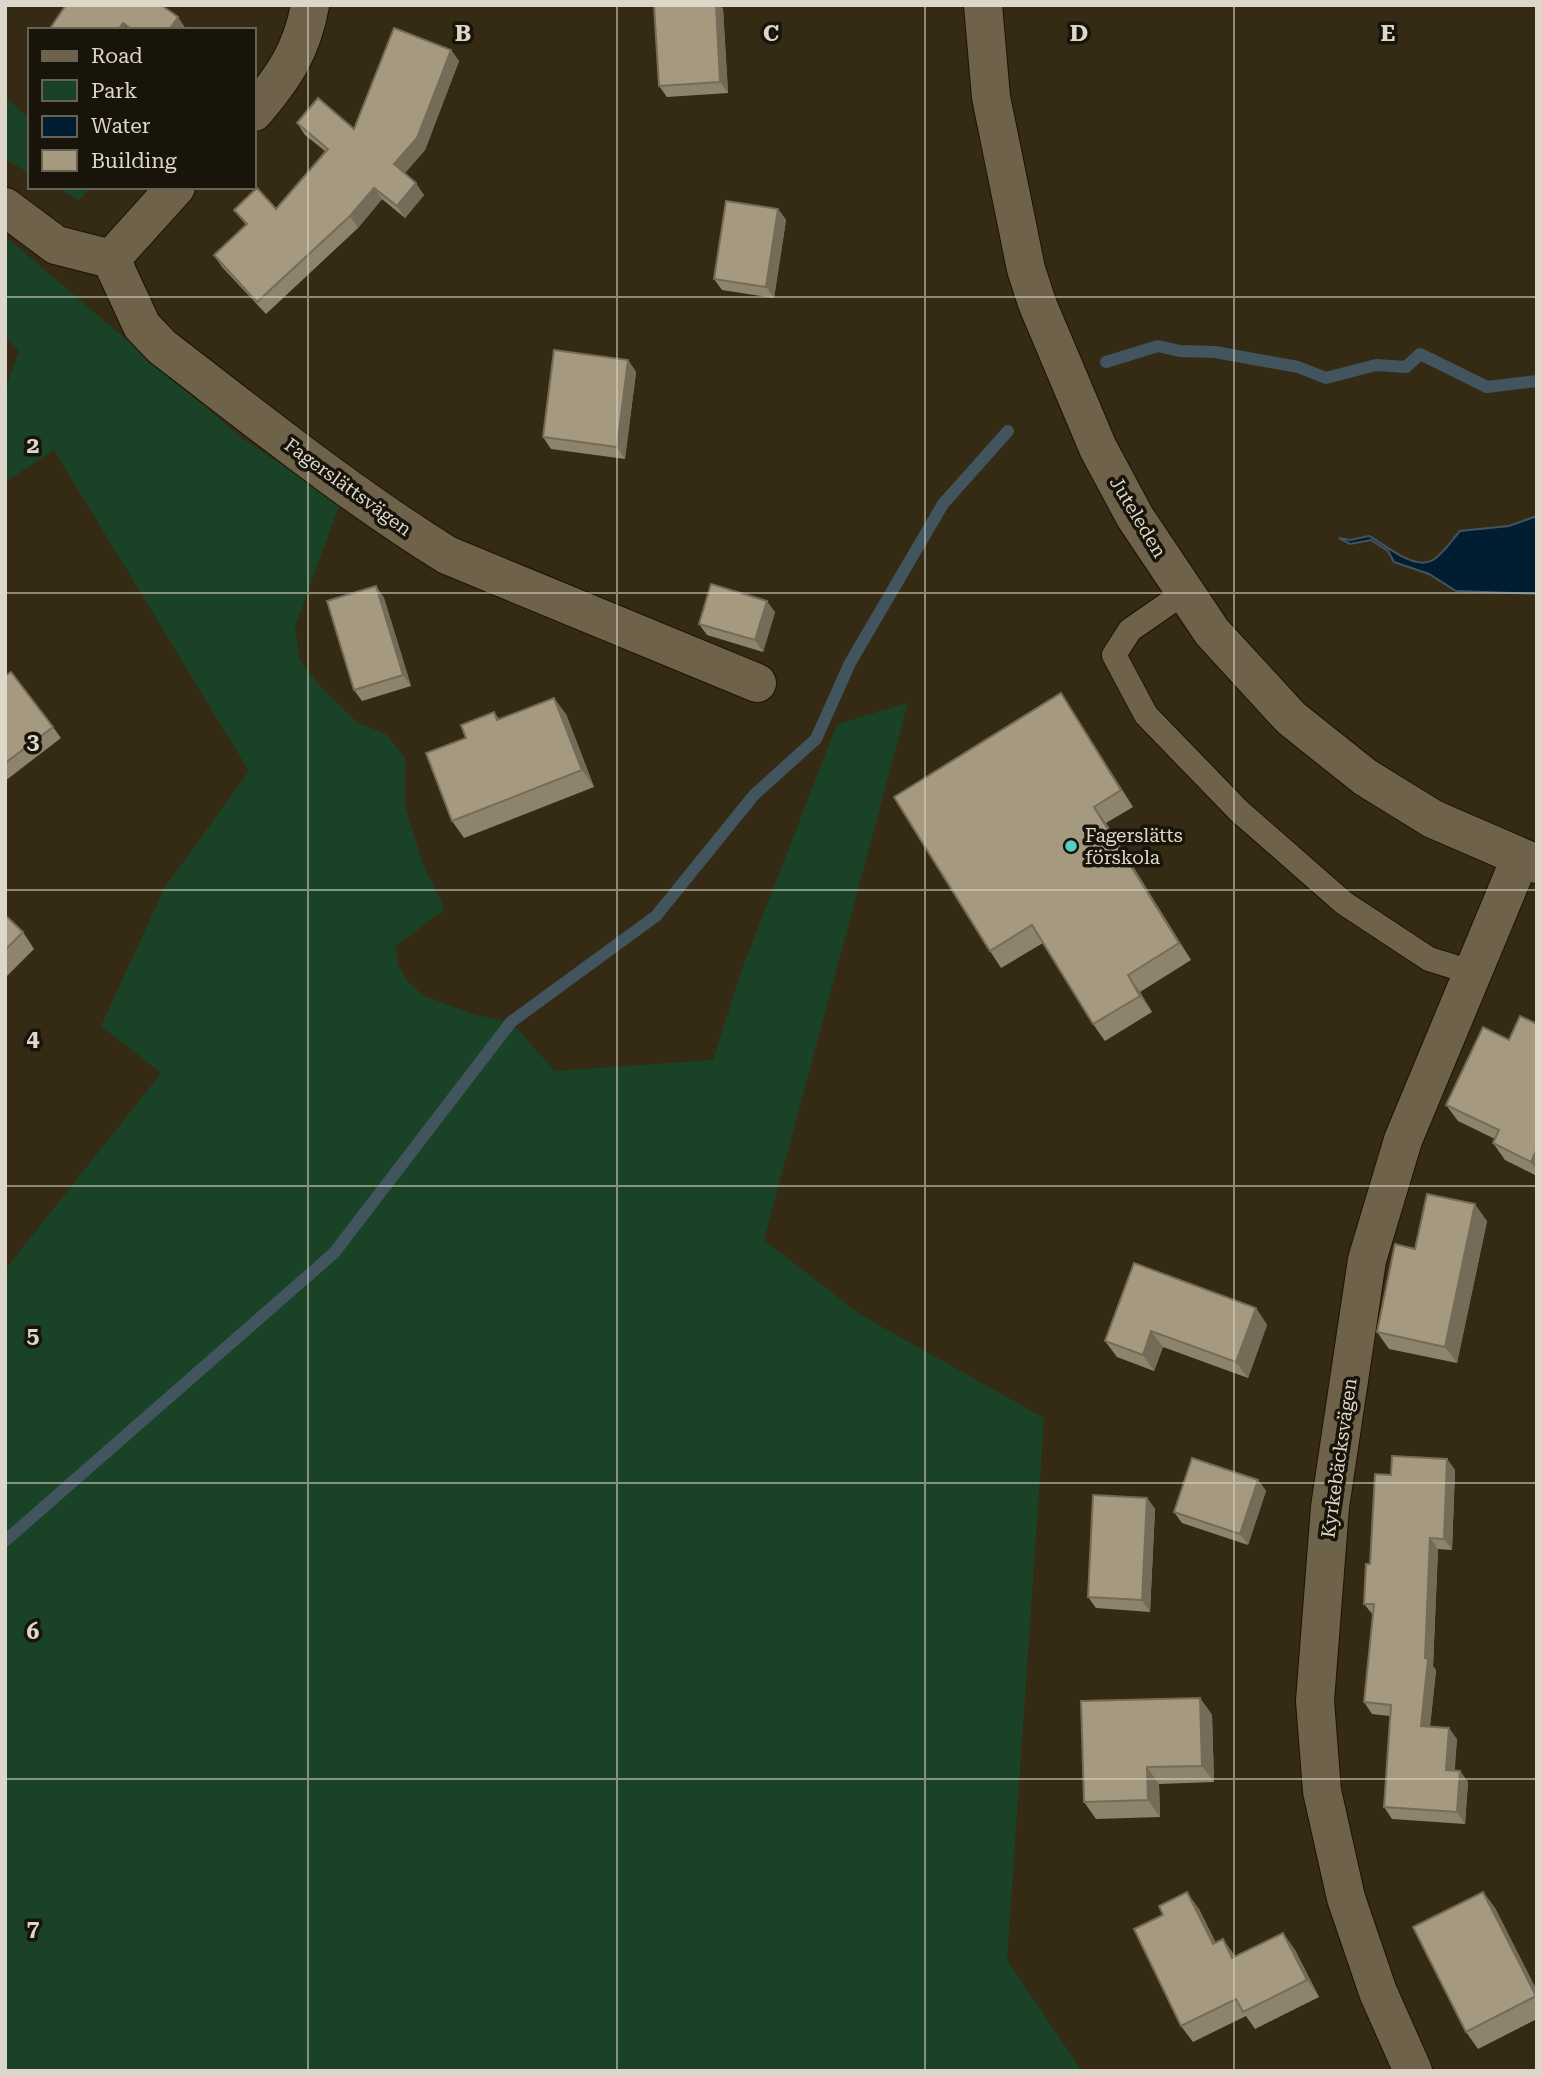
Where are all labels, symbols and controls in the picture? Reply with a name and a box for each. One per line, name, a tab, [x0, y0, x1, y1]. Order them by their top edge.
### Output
text: B	[455, 20, 471, 47]
text: C	[763, 20, 779, 47]
text: D	[1070, 20, 1088, 47]
text: E	[1381, 20, 1395, 47]
legend	[28, 28, 256, 189]
text: Road	[91, 44, 143, 68]
text: Park	[91, 79, 137, 103]
text: Water	[91, 114, 151, 138]
text: Building	[91, 149, 177, 173]
text: 2	[27, 432, 39, 459]
street label: Fagerslättsvägen	[280, 433, 416, 541]
street label: Juteleden	[1105, 472, 1171, 562]
text: 3	[27, 728, 40, 755]
place label: Fagerslätts förskola	[1085, 824, 1183, 869]
marker: Fagerslätts förskola	[1063, 838, 1079, 854]
text: 4	[27, 1025, 40, 1052]
text: 5	[27, 1322, 40, 1349]
street label: Kyrkebäcksvägen	[1316, 1377, 1362, 1539]
text: 6	[27, 1618, 40, 1645]
text: 7	[27, 1915, 40, 1942]

